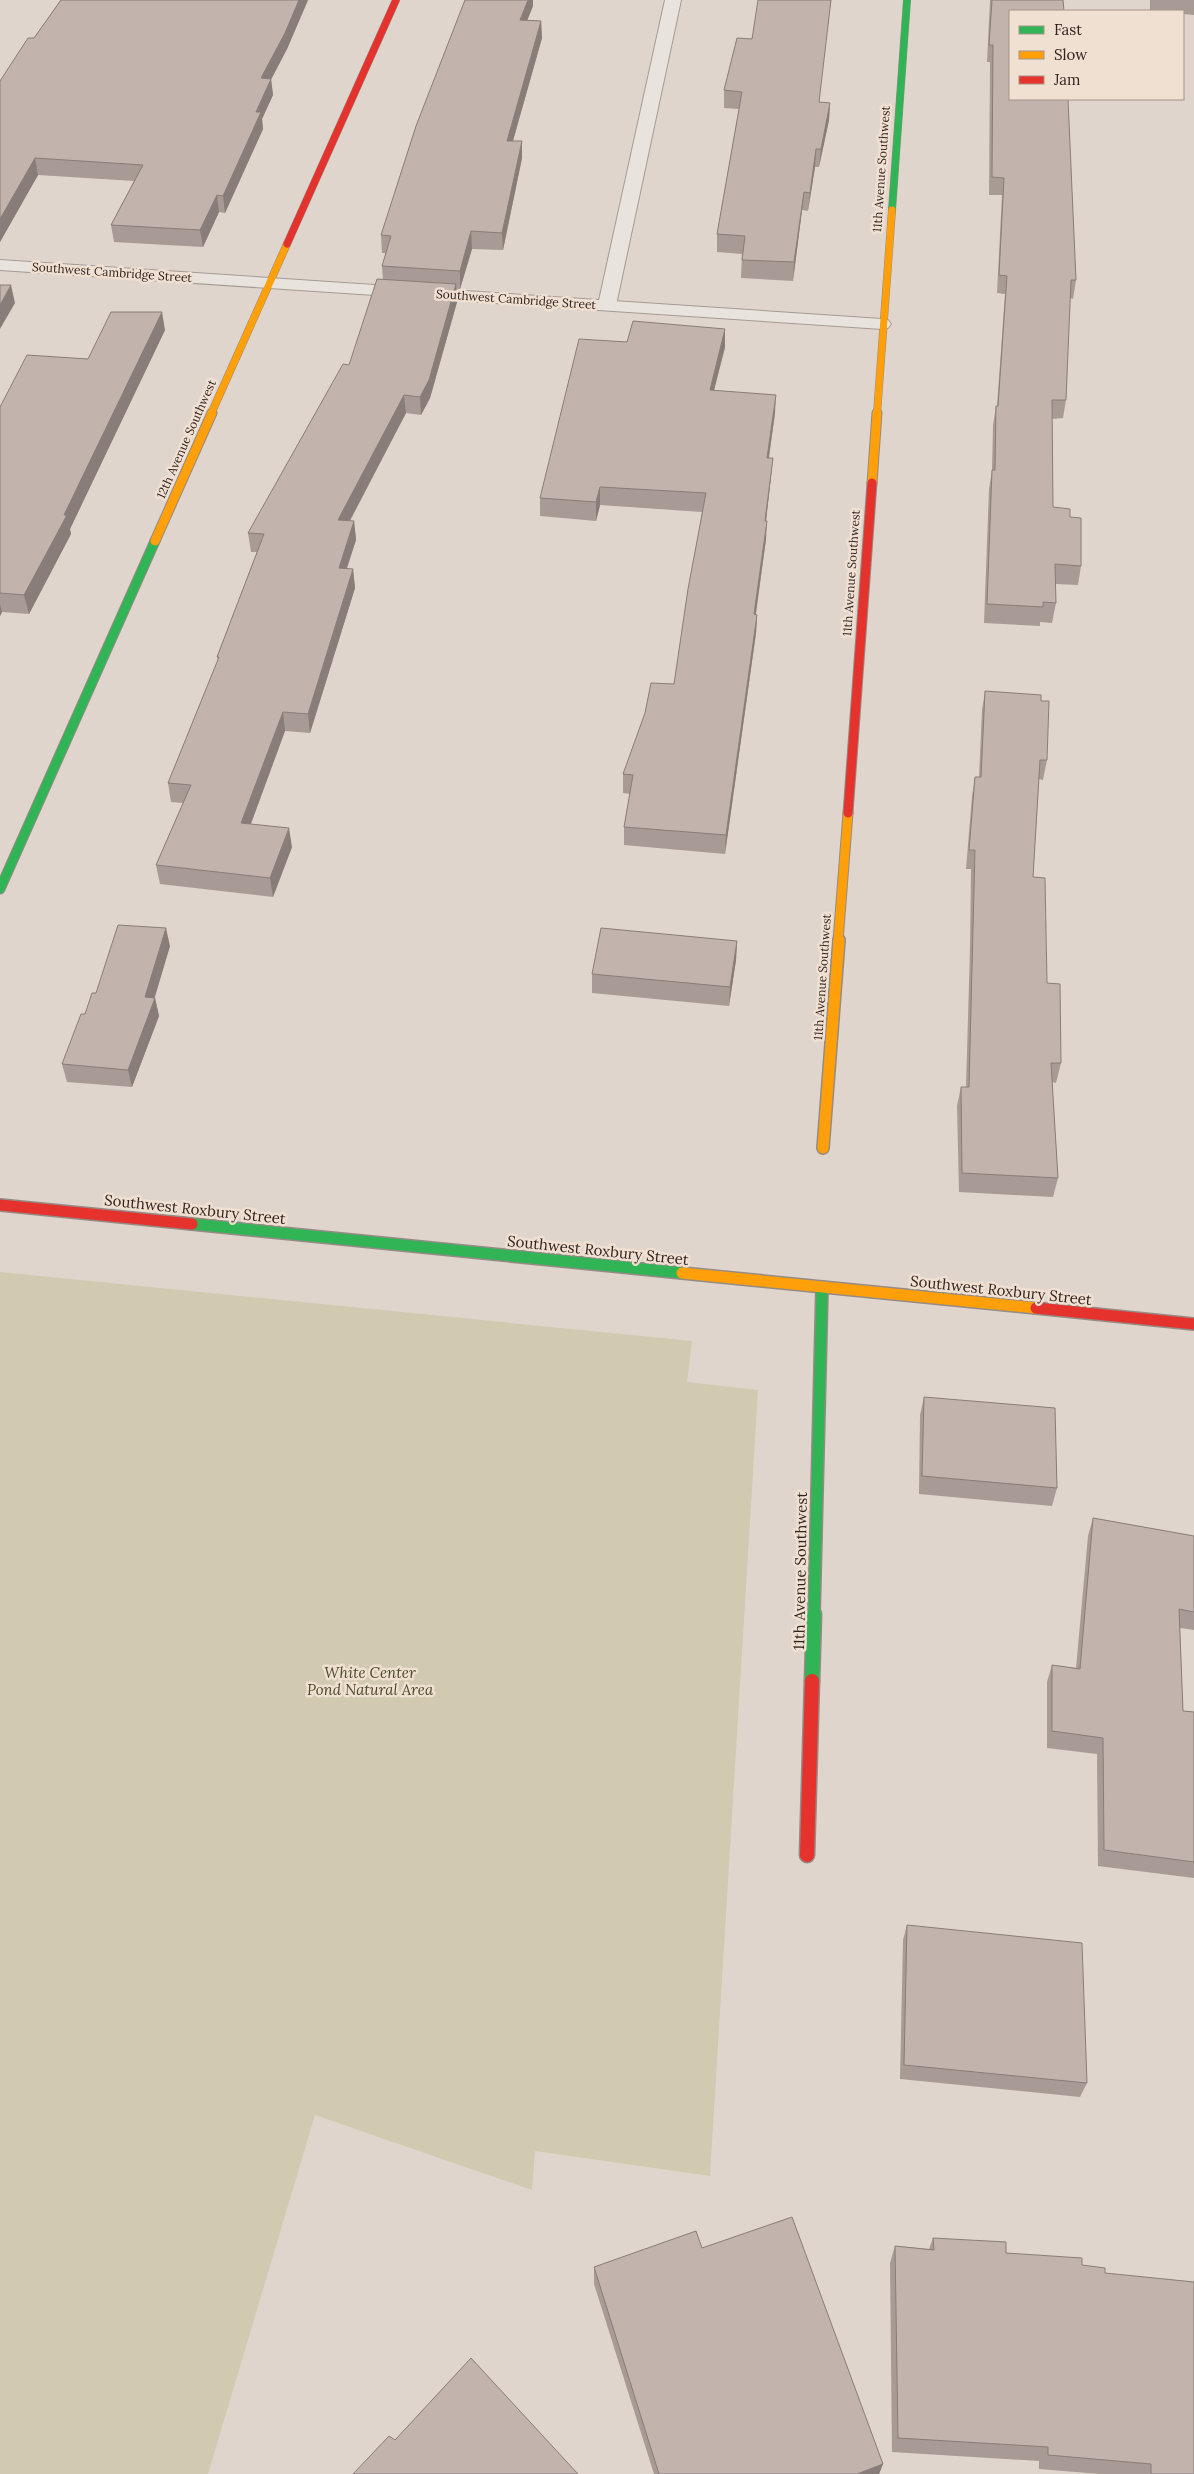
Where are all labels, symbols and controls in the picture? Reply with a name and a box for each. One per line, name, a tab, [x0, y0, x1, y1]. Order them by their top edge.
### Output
legend	[1009, 10, 1184, 100]
text: Fast	[1054, 20, 1082, 39]
text: Slow	[1054, 45, 1087, 64]
text: Jam	[1053, 70, 1081, 89]
street label: 11th Avenue Southwest	[869, 105, 893, 233]
street label: Southwest Cambridge Street	[31, 259, 193, 285]
street label: Southwest Cambridge Street	[435, 286, 597, 312]
street label: 12th Avenue Southwest	[153, 377, 219, 501]
street label: 11th Avenue Southwest	[839, 509, 863, 637]
street label: 11th Avenue Southwest	[810, 913, 834, 1041]
street label: Southwest Roxbury Street	[103, 1190, 287, 1228]
street label: Southwest Roxbury Street	[506, 1231, 690, 1269]
street label: Southwest Roxbury Street	[909, 1271, 1093, 1309]
street label: 11th Avenue Southwest	[789, 1492, 811, 1650]
park label: White Center Pond Natural Area	[307, 1663, 434, 1699]

